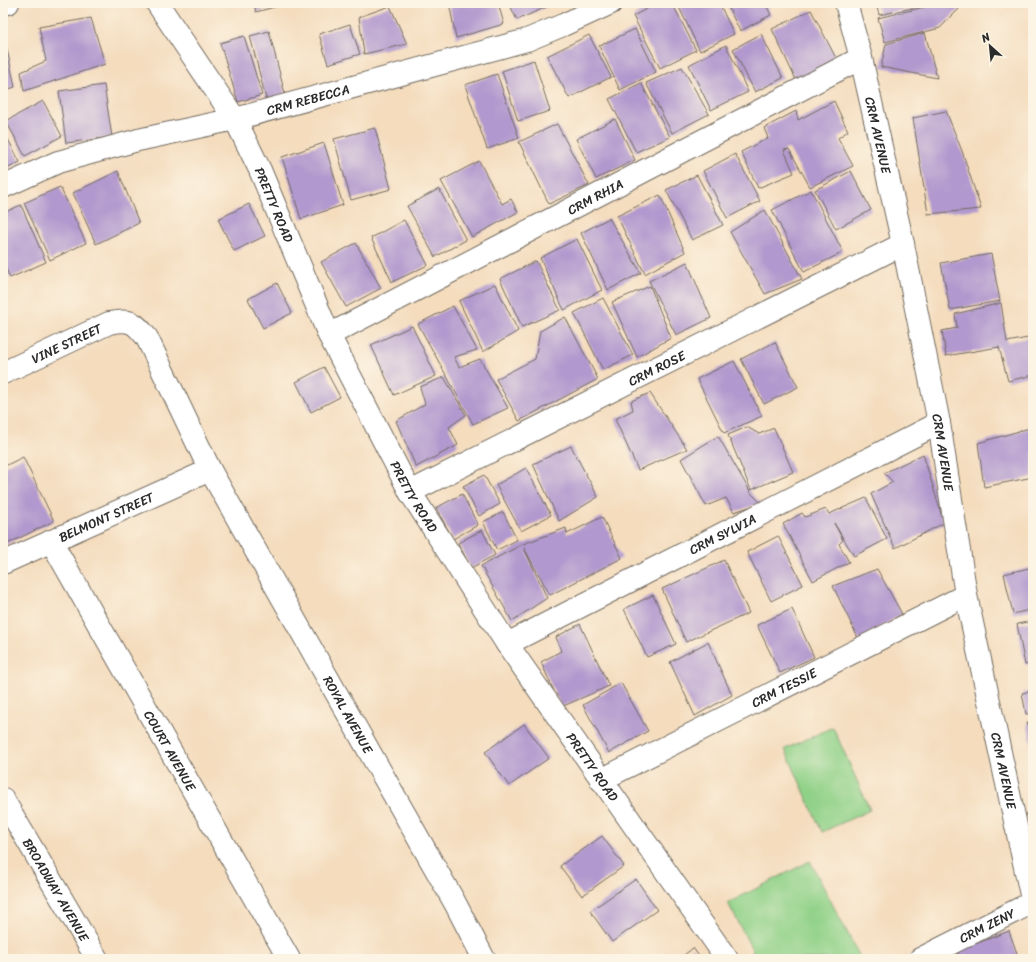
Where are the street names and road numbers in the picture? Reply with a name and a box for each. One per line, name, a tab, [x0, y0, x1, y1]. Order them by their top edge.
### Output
street label: CRM REBECCA	[264, 77, 352, 122]
street label: CRM AVENUE	[859, 94, 898, 176]
street label: PRETTY ROAD	[248, 163, 301, 246]
street label: CRM RHIA	[563, 172, 627, 221]
street label: VINE STREET	[27, 316, 107, 370]
street label: CRM ROSE	[624, 343, 690, 392]
street label: CRM AVENUE	[926, 412, 961, 493]
street label: PRETTY ROAD	[384, 457, 444, 537]
street label: BELMONT STREET	[55, 485, 159, 548]
street label: CRM SYLVIA	[685, 507, 760, 561]
street label: CRM TESSIE	[747, 661, 821, 714]
street label: ROYAL AVENUE	[317, 671, 380, 758]
street label: COURT AVENUE	[138, 706, 203, 796]
street label: PRETTY ROAD	[560, 727, 625, 806]
street label: CRM AVENUE	[985, 730, 1024, 812]
street label: BROADWAY AVENUE	[17, 833, 96, 946]
street label: CRM ZENY	[955, 901, 1020, 949]

